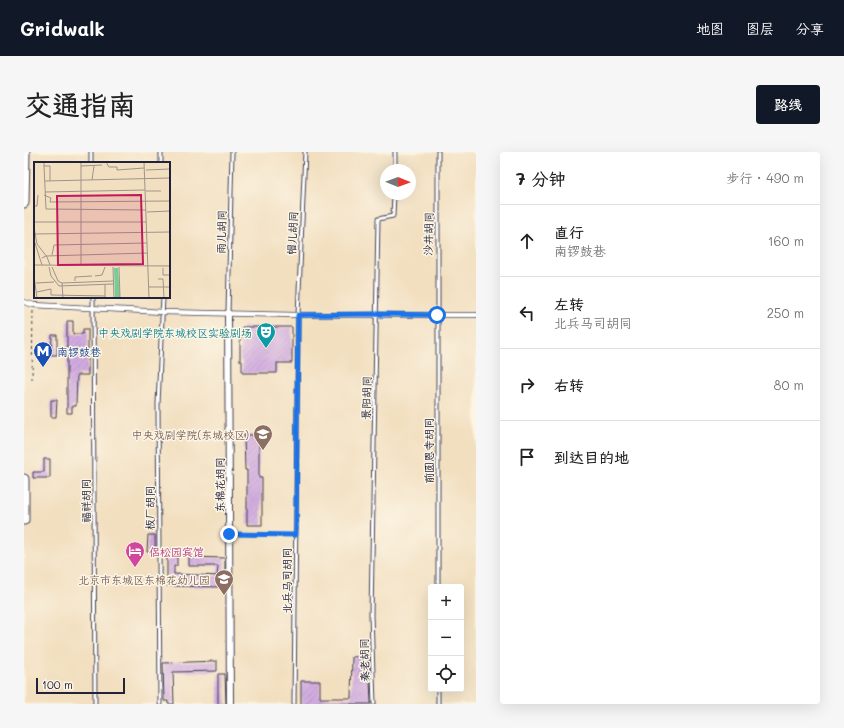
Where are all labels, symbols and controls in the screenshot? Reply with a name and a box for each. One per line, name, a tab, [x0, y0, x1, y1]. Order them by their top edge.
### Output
text: Gridwalk	[20, 16, 105, 41]
text: 地图	[696, 19, 724, 38]
text: 图层	[746, 19, 774, 38]
text: 分享	[796, 19, 824, 38]
button: 路线	[756, 85, 820, 124]
text: 交通指南	[24, 86, 136, 122]
inset map	[34, 162, 170, 298]
north arrow	[380, 164, 416, 200]
text: 7 分钟	[516, 167, 566, 189]
text: 步行 · 490 m	[726, 169, 804, 186]
street label: 雨儿胡同	[213, 210, 229, 254]
street label: 帽儿胡同	[283, 211, 301, 255]
street label: 沙井胡同	[420, 212, 436, 256]
text: 直行	[554, 222, 584, 242]
icon: ahead	[516, 230, 538, 252]
text: 160 m	[768, 232, 804, 249]
text: 南锣鼓巷	[554, 242, 606, 259]
text: 左转	[554, 294, 584, 314]
icon: left	[516, 302, 538, 324]
text: 250 m	[767, 304, 804, 321]
route start	[428, 306, 446, 324]
text: 北兵马司胡同	[554, 314, 632, 331]
theatre icon: 中央戏剧学院东城校区实验剧场	[255, 321, 277, 349]
place label: 中央戏剧学院东城校区实验剧场	[98, 325, 252, 340]
metro station icon: 南锣鼓巷	[32, 340, 54, 368]
place label: 南锣鼓巷	[57, 344, 101, 359]
icon: right	[516, 374, 538, 396]
text: 右转	[554, 375, 584, 395]
street label: 景阳胡同	[358, 376, 374, 420]
text: 80 m	[774, 376, 804, 393]
street label: 前圆恩寺胡同	[421, 418, 436, 484]
school or university icon: 中央戏剧学院(东城校区)	[252, 423, 274, 451]
place label: 中央戏剧学院(东城校区)	[132, 427, 249, 442]
icon: arrive	[516, 446, 538, 468]
text: 到达目的地	[554, 447, 629, 467]
street label: 东棉花胡同	[212, 458, 227, 513]
street label: 福祥胡同	[78, 479, 93, 523]
street label: 板厂胡同	[142, 486, 157, 530]
route end	[220, 525, 238, 543]
hotel icon: 侣松园宾馆	[124, 540, 146, 568]
place label: 侣松园宾馆	[149, 544, 204, 559]
street label: 北兵马司胡同	[279, 548, 294, 614]
school or university icon: 北京市东城区东棉花幼儿园	[213, 568, 235, 596]
place label: 北京市东城区东棉花幼儿园	[78, 572, 210, 587]
map controls	[428, 584, 464, 692]
button: +	[428, 584, 464, 620]
button: −	[428, 620, 464, 656]
street label: 秦老胡同	[356, 638, 372, 682]
button: locate	[428, 656, 464, 692]
scale bar	[36, 676, 125, 695]
text: 100 m	[42, 677, 73, 692]

